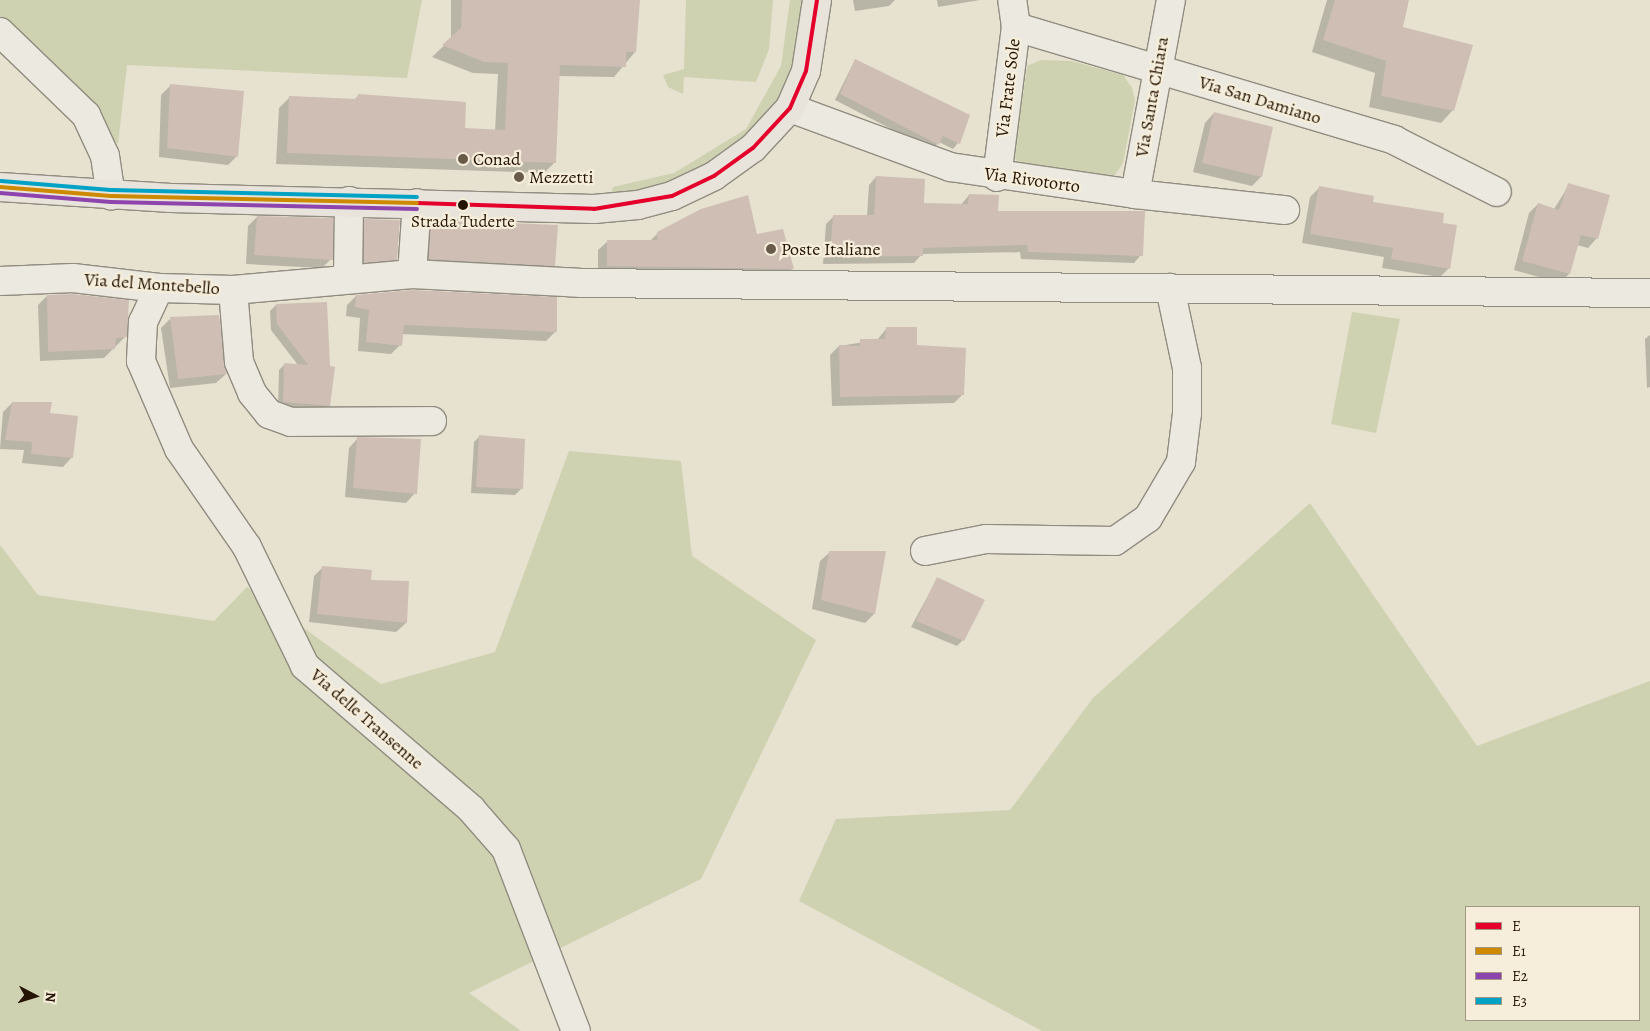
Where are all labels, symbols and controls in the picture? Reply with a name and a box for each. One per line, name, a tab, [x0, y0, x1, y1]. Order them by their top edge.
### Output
street label: Via Santa Chiara	[1131, 35, 1173, 159]
street label: Via Frate Sole	[991, 37, 1025, 139]
street label: Via San Damiano	[1196, 71, 1324, 129]
place label: Conad	[473, 148, 521, 170]
marker: Conad	[457, 153, 469, 165]
street label: Via Rivotorto	[983, 163, 1081, 197]
place label: Mezzetti	[529, 166, 594, 188]
marker: Mezzetti	[513, 171, 525, 183]
marker: Strada Tuderte	[458, 200, 468, 210]
place label: Strada Tuderte	[411, 212, 515, 232]
place label: Poste Italiane	[781, 238, 880, 260]
marker: Poste Italiane	[765, 243, 777, 255]
street label: Via del Montebello	[84, 268, 220, 300]
street label: Via delle Transenne	[306, 664, 428, 774]
legend	[1465, 906, 1640, 1021]
text: E	[1512, 916, 1521, 936]
text: E1	[1512, 941, 1526, 961]
text: E2	[1512, 966, 1528, 986]
north arrow	[10, 971, 60, 1021]
text: N	[41, 991, 60, 1003]
text: E3	[1512, 991, 1527, 1011]

